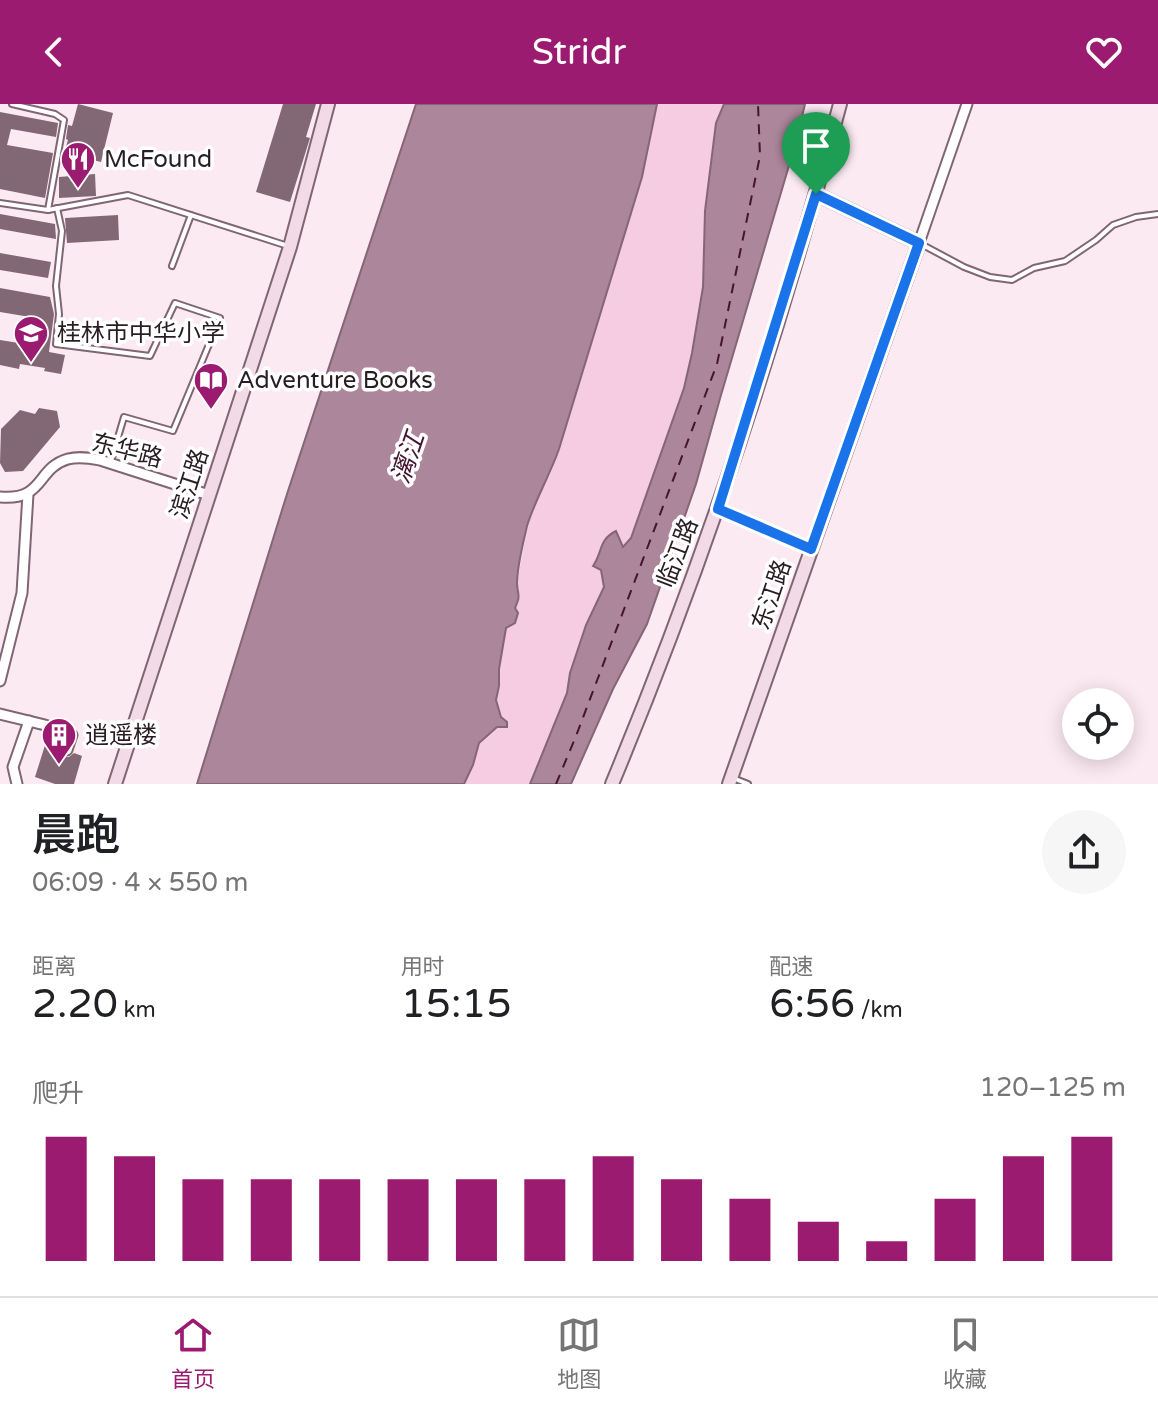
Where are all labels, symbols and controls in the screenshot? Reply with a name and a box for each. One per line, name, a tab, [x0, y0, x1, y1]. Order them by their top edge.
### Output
icon: back	[32, 30, 76, 74]
icon: heart	[1082, 30, 1126, 74]
text: Stridr	[532, 31, 626, 74]
pin	[782, 112, 850, 194]
icon: arrive	[794, 124, 838, 168]
restaurant icon: McFound	[59, 140, 97, 190]
place label: McFound	[104, 145, 212, 174]
school or university icon: 桂林市中华小学	[12, 314, 50, 364]
place label: 桂林市中华小学	[57, 319, 225, 348]
library icon: Adventure Books	[192, 361, 230, 411]
place label: Adventure Books	[237, 366, 433, 395]
water label: 漓江	[385, 426, 432, 488]
street label: 东华路	[89, 428, 165, 474]
street label: 滨江路	[165, 445, 215, 523]
street label: 临江路	[652, 514, 704, 592]
street label: 东江路	[747, 556, 797, 634]
map controls	[1062, 688, 1134, 760]
button: locate	[1062, 688, 1134, 760]
building icon: 逍遥楼	[40, 716, 78, 766]
place label: 逍遥楼	[85, 721, 157, 750]
text: 晨跑	[32, 810, 120, 863]
button: share	[1042, 810, 1126, 894]
text: 06:09 · 4 × 550 m	[32, 867, 248, 898]
text: 距离	[32, 954, 76, 980]
text: 用时	[401, 954, 445, 980]
text: 配速	[769, 954, 813, 980]
text: 2.20	[32, 980, 118, 1028]
text: 15:15	[401, 980, 512, 1028]
text: 6:56	[769, 980, 855, 1028]
text: km	[118, 997, 156, 1023]
text: /km	[855, 997, 903, 1023]
text: 120–125 m	[980, 1072, 1126, 1103]
text: 爬升	[32, 1078, 84, 1109]
tab: 首页	[171, 1313, 215, 1393]
tab: 地图	[557, 1313, 601, 1393]
tab: 收藏	[943, 1313, 987, 1393]

